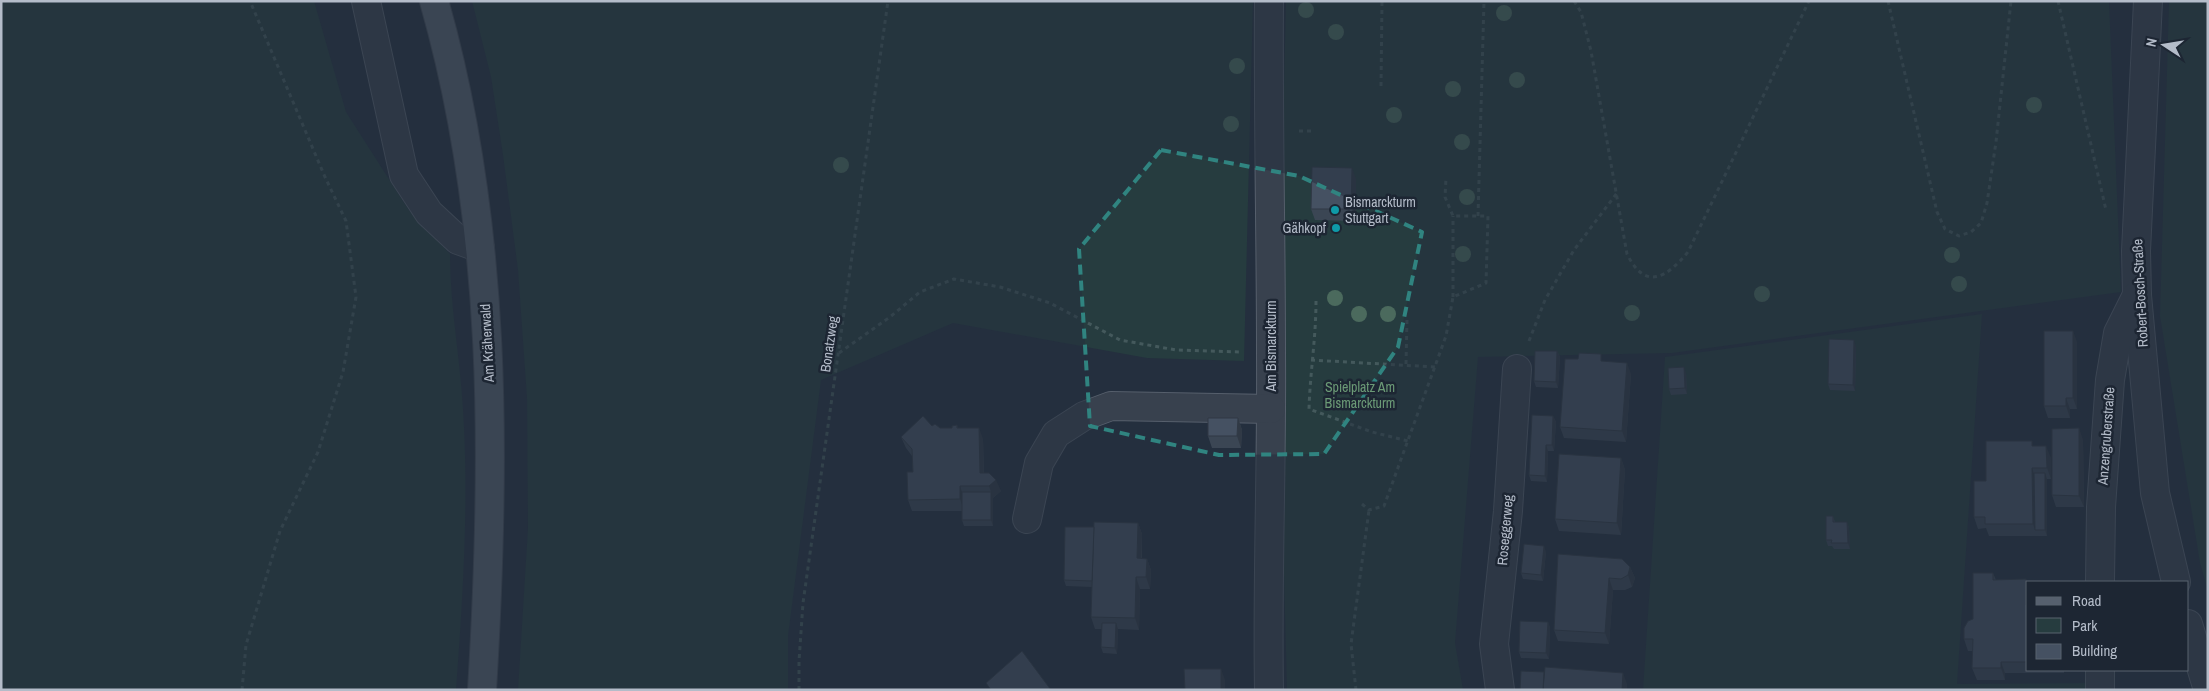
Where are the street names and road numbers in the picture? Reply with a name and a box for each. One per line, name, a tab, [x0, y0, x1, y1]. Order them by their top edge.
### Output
street label: Robert-Bosch-Straße	[2128, 238, 2152, 348]
street label: Am Bismarckturm	[1262, 300, 1280, 393]
street label: Am Kräherwald	[476, 303, 498, 384]
street label: Bonatzweg	[816, 314, 842, 373]
street label: Anzengruberstraße	[2094, 386, 2118, 487]
street label: Roseggerweg	[1493, 493, 1517, 566]

